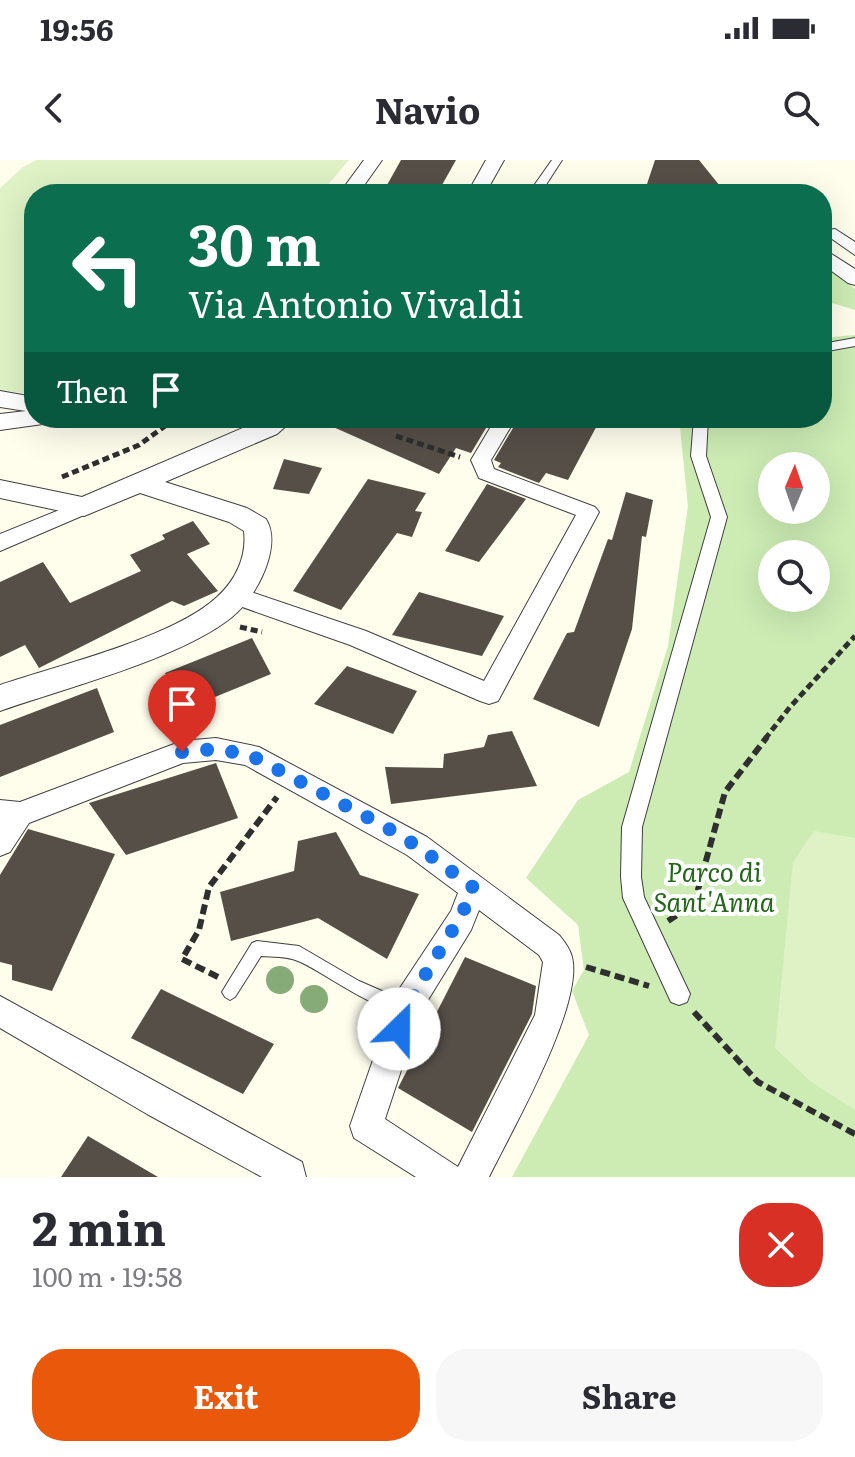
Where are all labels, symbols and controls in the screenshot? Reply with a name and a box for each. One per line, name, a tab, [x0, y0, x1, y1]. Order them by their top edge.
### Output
text: 19:56	[40, 6, 113, 50]
text: Navio	[375, 82, 480, 135]
icon: back	[32, 86, 76, 130]
icon: search	[779, 86, 823, 130]
text: 30 m	[188, 200, 321, 283]
icon: left	[56, 216, 160, 320]
text: Via Antonio Vivaldi	[188, 276, 523, 329]
text: Then	[56, 368, 128, 412]
icon: arrive	[144, 368, 188, 412]
north arrow	[758, 452, 830, 524]
map controls	[758, 452, 830, 612]
button: search	[758, 540, 830, 612]
pin	[148, 670, 216, 752]
icon: arrive	[160, 682, 204, 726]
park label: Parco di Sant'Anna	[653, 851, 775, 920]
position arrow	[357, 987, 441, 1071]
text: 2 min	[32, 1190, 166, 1261]
button: close	[739, 1203, 823, 1287]
text: 100 m · 19:58	[32, 1256, 183, 1295]
button: Exit	[32, 1349, 420, 1441]
button: Share	[436, 1349, 823, 1441]

